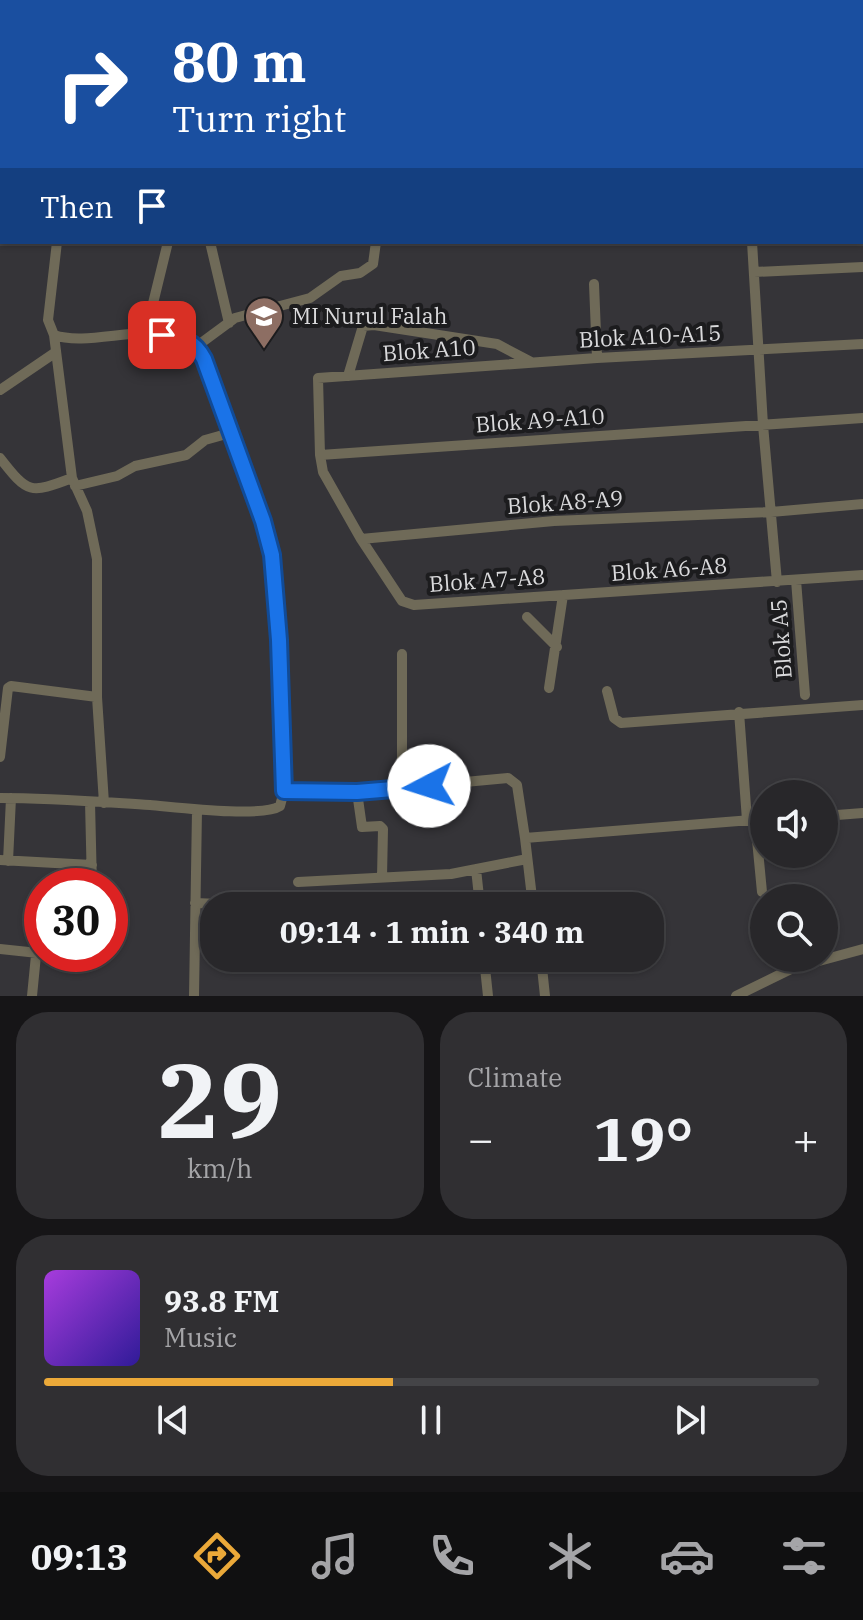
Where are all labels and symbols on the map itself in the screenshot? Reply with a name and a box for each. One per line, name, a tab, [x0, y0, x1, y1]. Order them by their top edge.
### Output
school or university icon: MI Nurul Falah	[243, 295, 285, 350]
pin	[128, 301, 196, 369]
place label: MI Nurul Falah	[292, 301, 447, 330]
street label: Blok A10-A15	[578, 317, 722, 354]
street label: Blok A10	[381, 332, 476, 367]
street label: Blok A9-A10	[474, 401, 606, 438]
street label: Blok A8-A9	[506, 483, 624, 520]
street label: Blok A6-A8	[610, 550, 728, 587]
street label: Blok A7-A8	[428, 561, 546, 598]
street label: Blok A5	[763, 598, 798, 680]
position arrow	[387, 744, 471, 828]
speed limit sign: 30	[24, 868, 128, 972]

